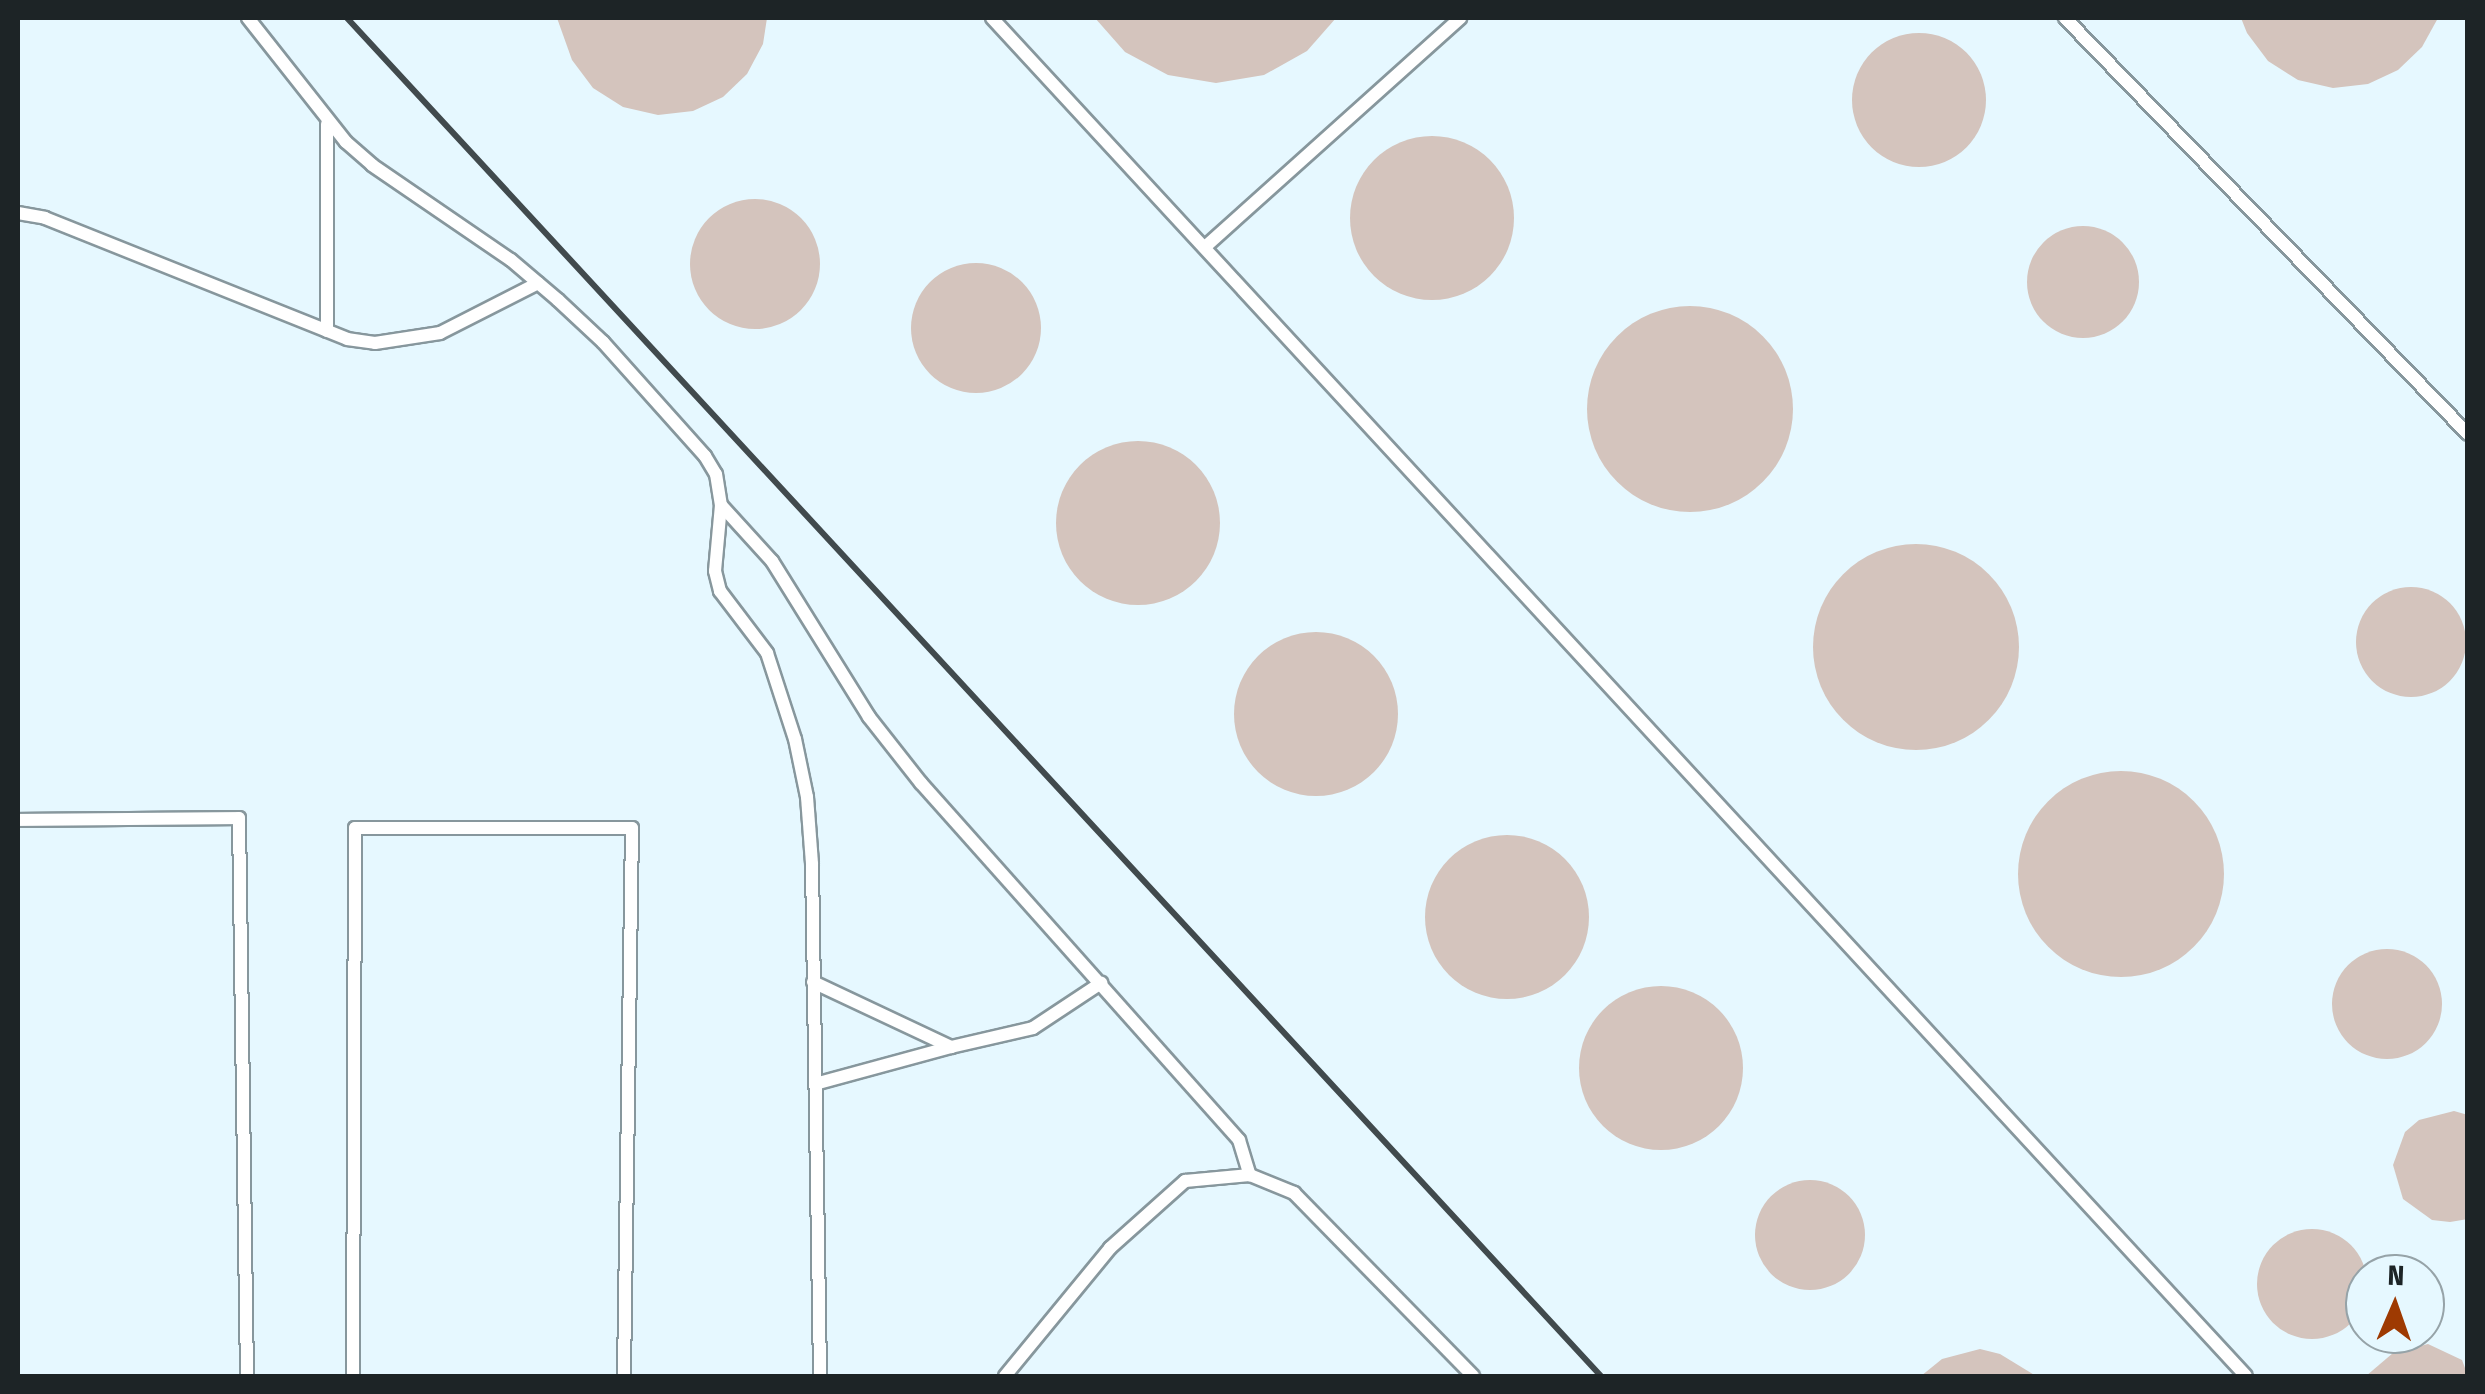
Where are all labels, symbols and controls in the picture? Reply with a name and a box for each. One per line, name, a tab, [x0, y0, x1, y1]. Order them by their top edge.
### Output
north arrow	[2345, 1254, 2445, 1354]
text: N	[2387, 1259, 2405, 1292]

